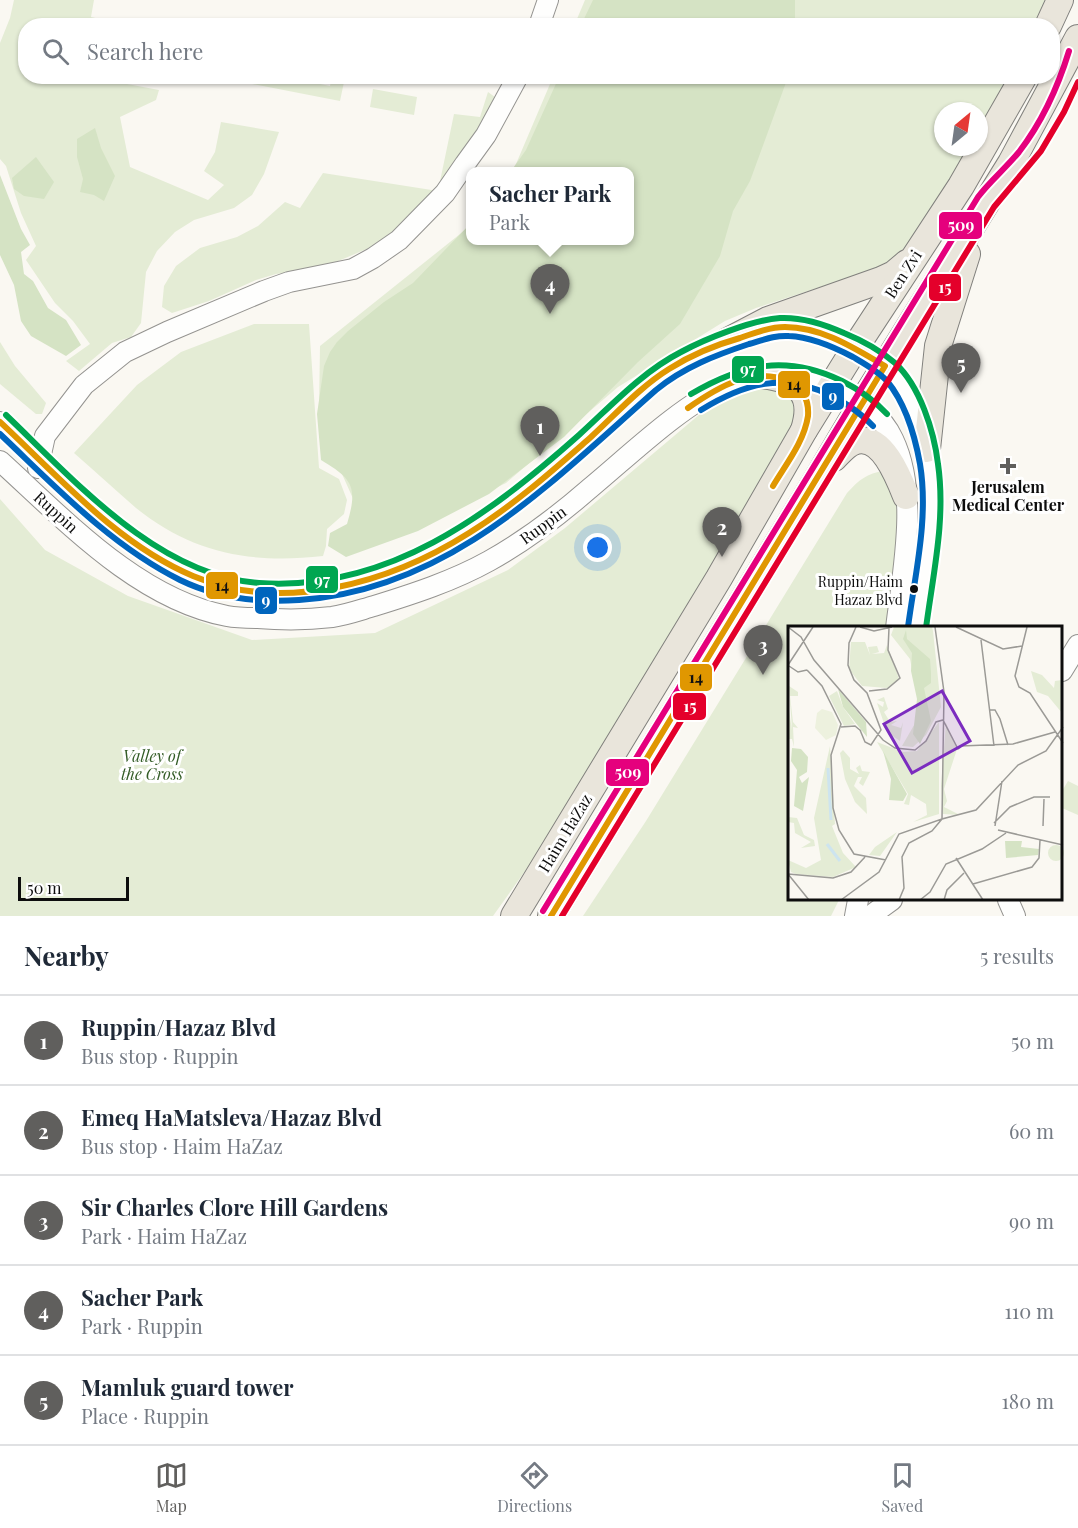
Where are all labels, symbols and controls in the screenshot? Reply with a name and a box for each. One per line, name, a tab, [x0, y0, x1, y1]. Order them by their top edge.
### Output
search box	[18, 18, 1060, 84]
icon: search	[39, 35, 72, 68]
text: Search here	[87, 36, 203, 66]
north arrow	[934, 102, 988, 156]
popup	[466, 167, 634, 245]
text: Sacher Park	[489, 178, 611, 208]
text: Park	[489, 208, 530, 235]
line badge: 509	[938, 211, 983, 240]
text: 509	[948, 214, 974, 235]
street label: Ben Zvi	[879, 245, 926, 302]
pin: 4	[530, 264, 570, 314]
line badge: 15	[928, 273, 962, 302]
text: 15	[938, 276, 952, 297]
pin: 5	[942, 344, 980, 393]
line badge: 97	[731, 355, 765, 384]
text: 97	[740, 358, 757, 379]
line badge: 14	[777, 370, 811, 399]
text: 14	[787, 373, 801, 394]
line badge: 9	[821, 382, 845, 411]
text: 9	[829, 385, 838, 406]
pin: 1	[520, 406, 560, 456]
marker: Jerusalem Medical Center	[999, 457, 1017, 475]
place label: Jerusalem Medical Center	[952, 476, 1065, 515]
street label: Ruppin	[30, 486, 83, 537]
street label: Ruppin	[515, 500, 570, 549]
pin: 2	[702, 508, 742, 557]
your location	[583, 533, 612, 562]
line badge: 97	[305, 565, 339, 594]
text: 97	[314, 569, 331, 590]
line badge: 14	[205, 571, 239, 600]
place label: Ruppin/Haim Hazaz Blvd	[818, 572, 904, 609]
text: 14	[215, 574, 229, 595]
marker: Ruppin/Haim Hazaz Blvd	[908, 583, 920, 595]
line badge: 9	[254, 586, 278, 615]
text: 9	[262, 589, 271, 610]
pin: 3	[744, 626, 783, 675]
inset map	[788, 626, 1063, 901]
line badge: 14	[679, 663, 713, 692]
text: 14	[689, 666, 703, 687]
line badge: 15	[672, 692, 707, 721]
text: 15	[683, 695, 697, 716]
park label: Valley of the Cross	[121, 745, 184, 784]
line badge: 509	[605, 758, 650, 787]
text: 509	[615, 761, 641, 782]
street label: Haim HaZaz	[533, 789, 596, 876]
scale bar	[18, 874, 129, 902]
text: 50 m	[27, 877, 61, 898]
text: Nearby	[24, 938, 109, 973]
text: 5 results	[980, 942, 1054, 969]
text: Ruppin/Hazaz Blvd	[81, 1012, 276, 1042]
text: 1	[40, 1027, 47, 1054]
text: 50 m	[1011, 1027, 1054, 1054]
text: Bus stop · Ruppin	[81, 1042, 238, 1069]
text: Emeq HaMatsleva/Hazaz Blvd	[81, 1102, 382, 1132]
text: 2	[38, 1117, 49, 1144]
text: 60 m	[1009, 1117, 1054, 1144]
text: Bus stop · Haim HaZaz	[81, 1132, 283, 1159]
text: Sir Charles Clore Hill Gardens	[81, 1192, 388, 1222]
text: 3	[39, 1207, 48, 1234]
text: 90 m	[1009, 1207, 1054, 1234]
text: Park · Haim HaZaz	[81, 1222, 247, 1249]
text: Sacher Park	[81, 1282, 203, 1312]
text: 4	[38, 1297, 49, 1324]
text: 110 m	[1004, 1297, 1054, 1324]
text: Park · Ruppin	[81, 1312, 203, 1339]
text: Mamluk guard tower	[81, 1372, 294, 1402]
text: 5	[39, 1387, 48, 1414]
text: 180 m	[1001, 1387, 1054, 1414]
text: Place · Ruppin	[81, 1402, 209, 1429]
tab: Map	[155, 1459, 188, 1516]
tab: Directions	[497, 1459, 572, 1516]
tab: Saved	[882, 1459, 923, 1516]

